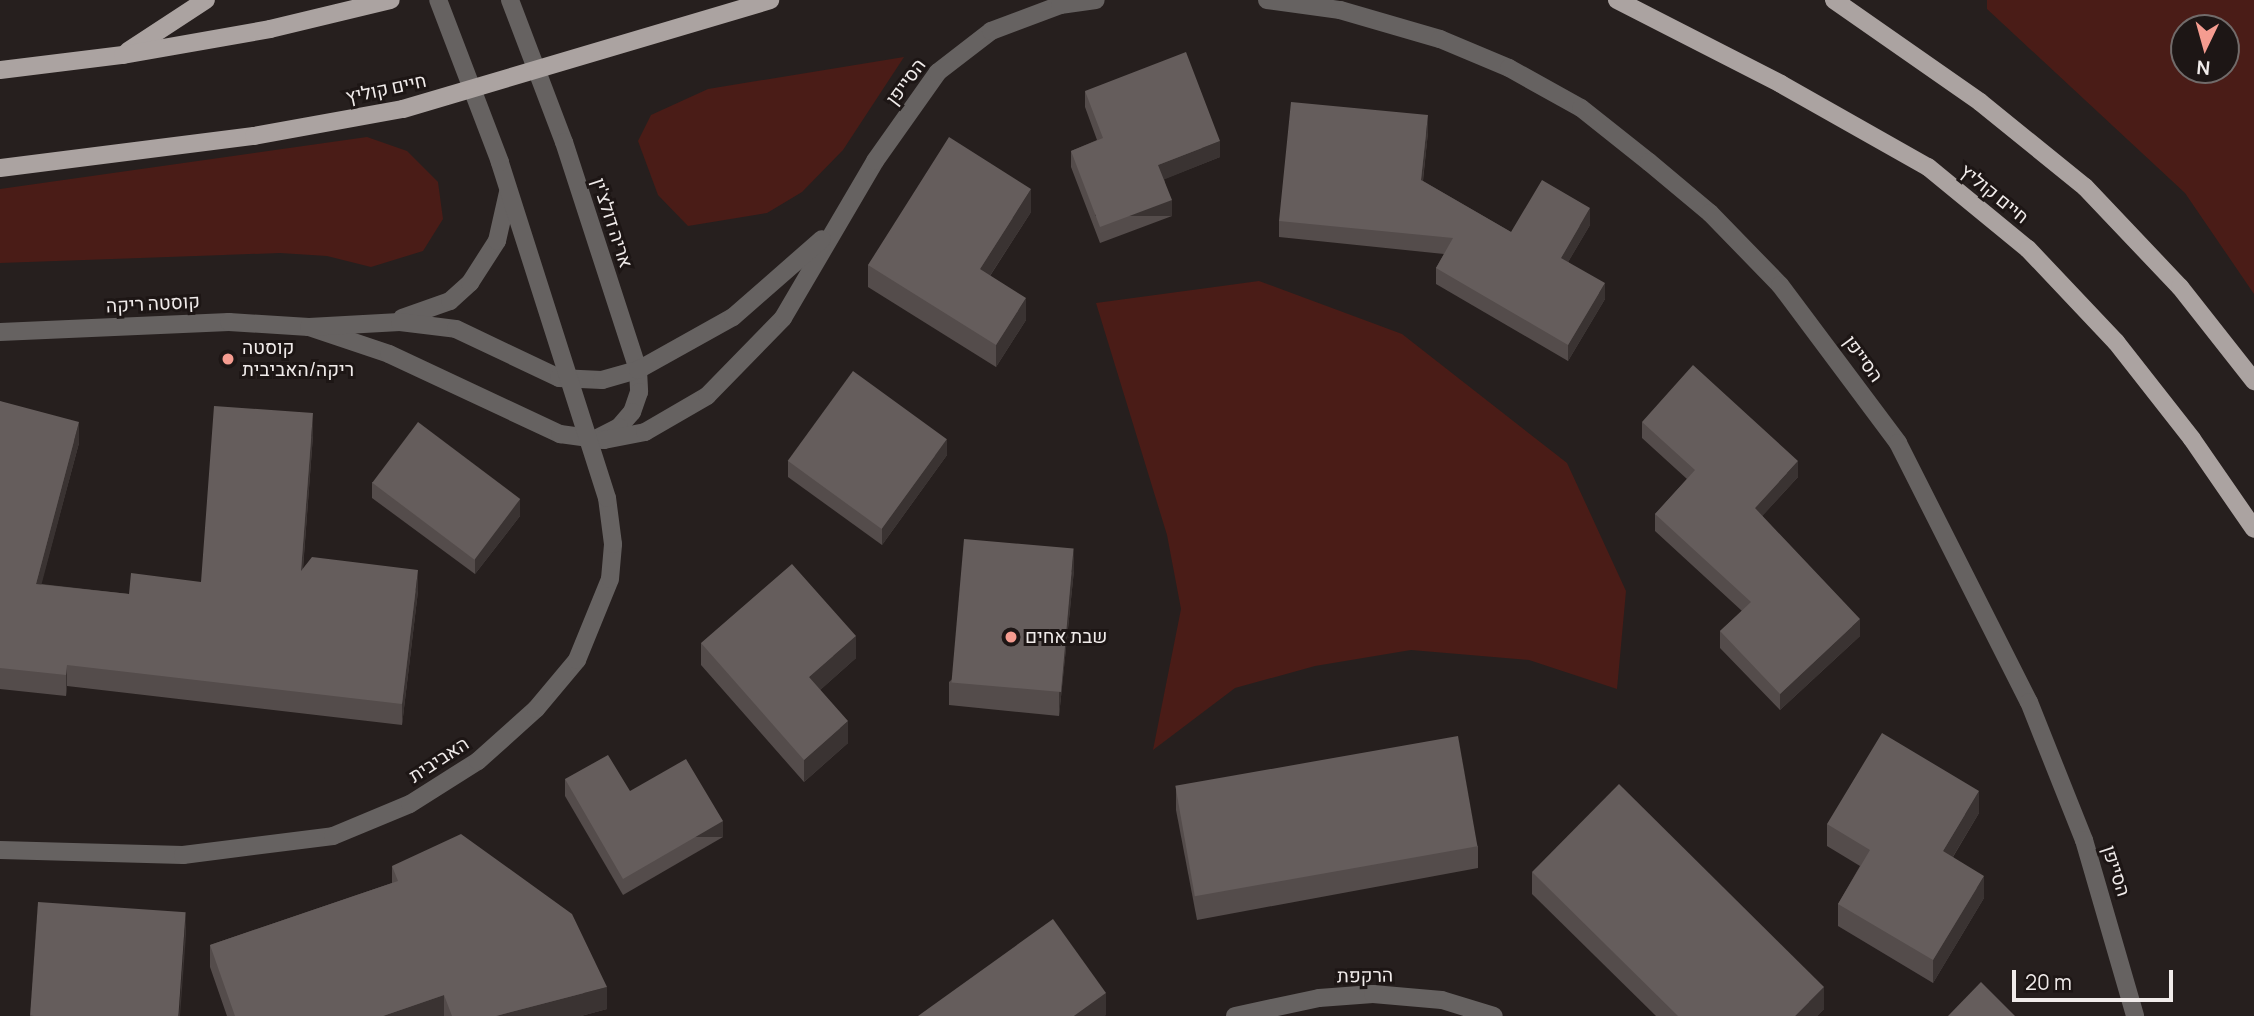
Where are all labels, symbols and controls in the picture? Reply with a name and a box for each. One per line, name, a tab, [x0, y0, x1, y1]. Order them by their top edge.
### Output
north arrow	[2170, 14, 2240, 84]
street label: הסייפן	[881, 54, 931, 110]
text: N	[2195, 54, 2211, 81]
street label: חיים קוליץ	[344, 69, 428, 109]
street label: חיים קוליץ	[1955, 159, 2033, 229]
street label: אריה דולצ'ין	[587, 175, 637, 271]
street label: קוסטה ריקה	[105, 290, 201, 318]
street label: הסייפן	[1838, 331, 1888, 387]
place label: קוסטה ריקה/האביבית	[242, 337, 354, 381]
marker: קוסטה ריקה/האביבית	[220, 351, 236, 367]
place label: שבת אחים	[1025, 626, 1107, 648]
marker: שבת אחים	[1003, 629, 1019, 645]
street label: האביבית	[405, 732, 473, 788]
street label: הסייפן	[2097, 843, 2135, 899]
scale bar	[2016, 956, 2177, 1000]
street label: הרקפת	[1337, 964, 1393, 988]
text: 20 m	[2025, 968, 2072, 996]

